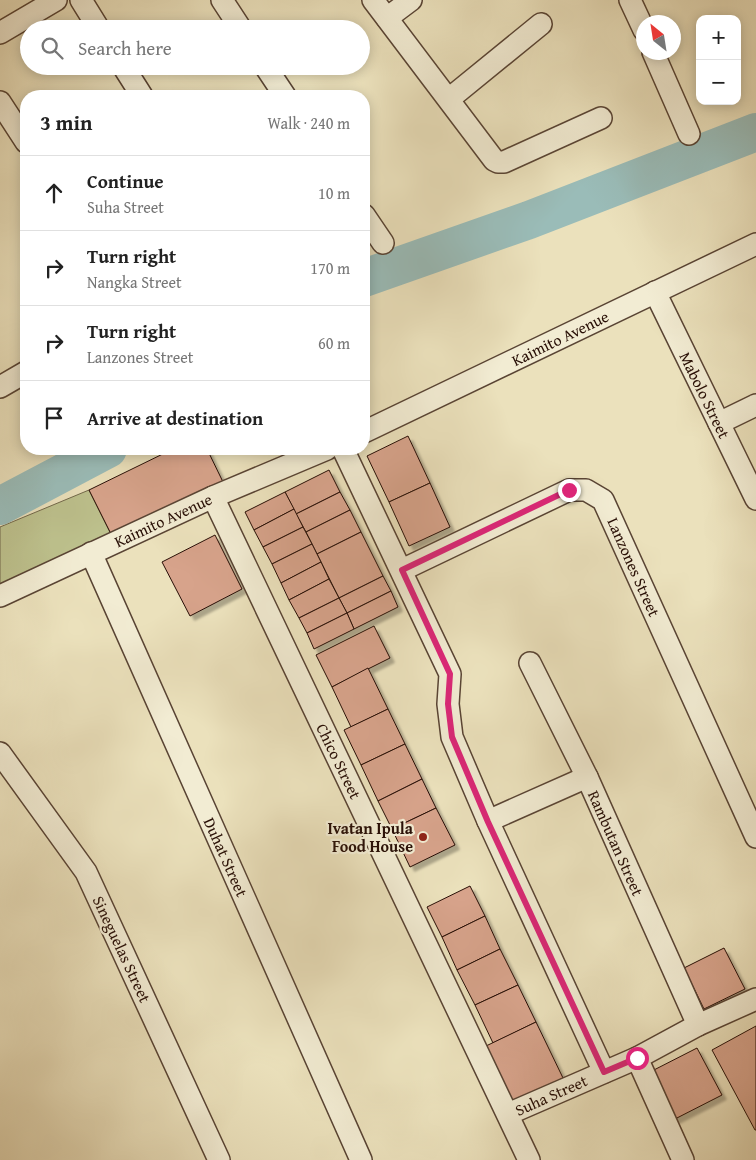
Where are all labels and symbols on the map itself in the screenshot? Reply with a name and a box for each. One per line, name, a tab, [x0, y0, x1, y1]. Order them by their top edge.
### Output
north arrow	[636, 15, 681, 60]
street label: Kaimito Avenue	[507, 304, 613, 372]
street label: Mabolo Street	[674, 348, 736, 443]
route end	[558, 479, 581, 502]
street label: Kaimito Avenue	[110, 487, 216, 553]
street label: Lanzones Street	[601, 514, 667, 621]
street label: Chico Street	[310, 719, 368, 803]
street label: Rambutan Street	[582, 787, 650, 900]
street label: Duhat Street	[198, 813, 254, 901]
place label: Ivatan Ipula Food House	[327, 816, 414, 858]
marker: Ivatan Ipula Food House	[417, 831, 429, 843]
street label: Sineguelas Street	[87, 892, 157, 1007]
route start	[626, 1047, 649, 1070]
street label: Suha Street	[511, 1068, 591, 1122]

